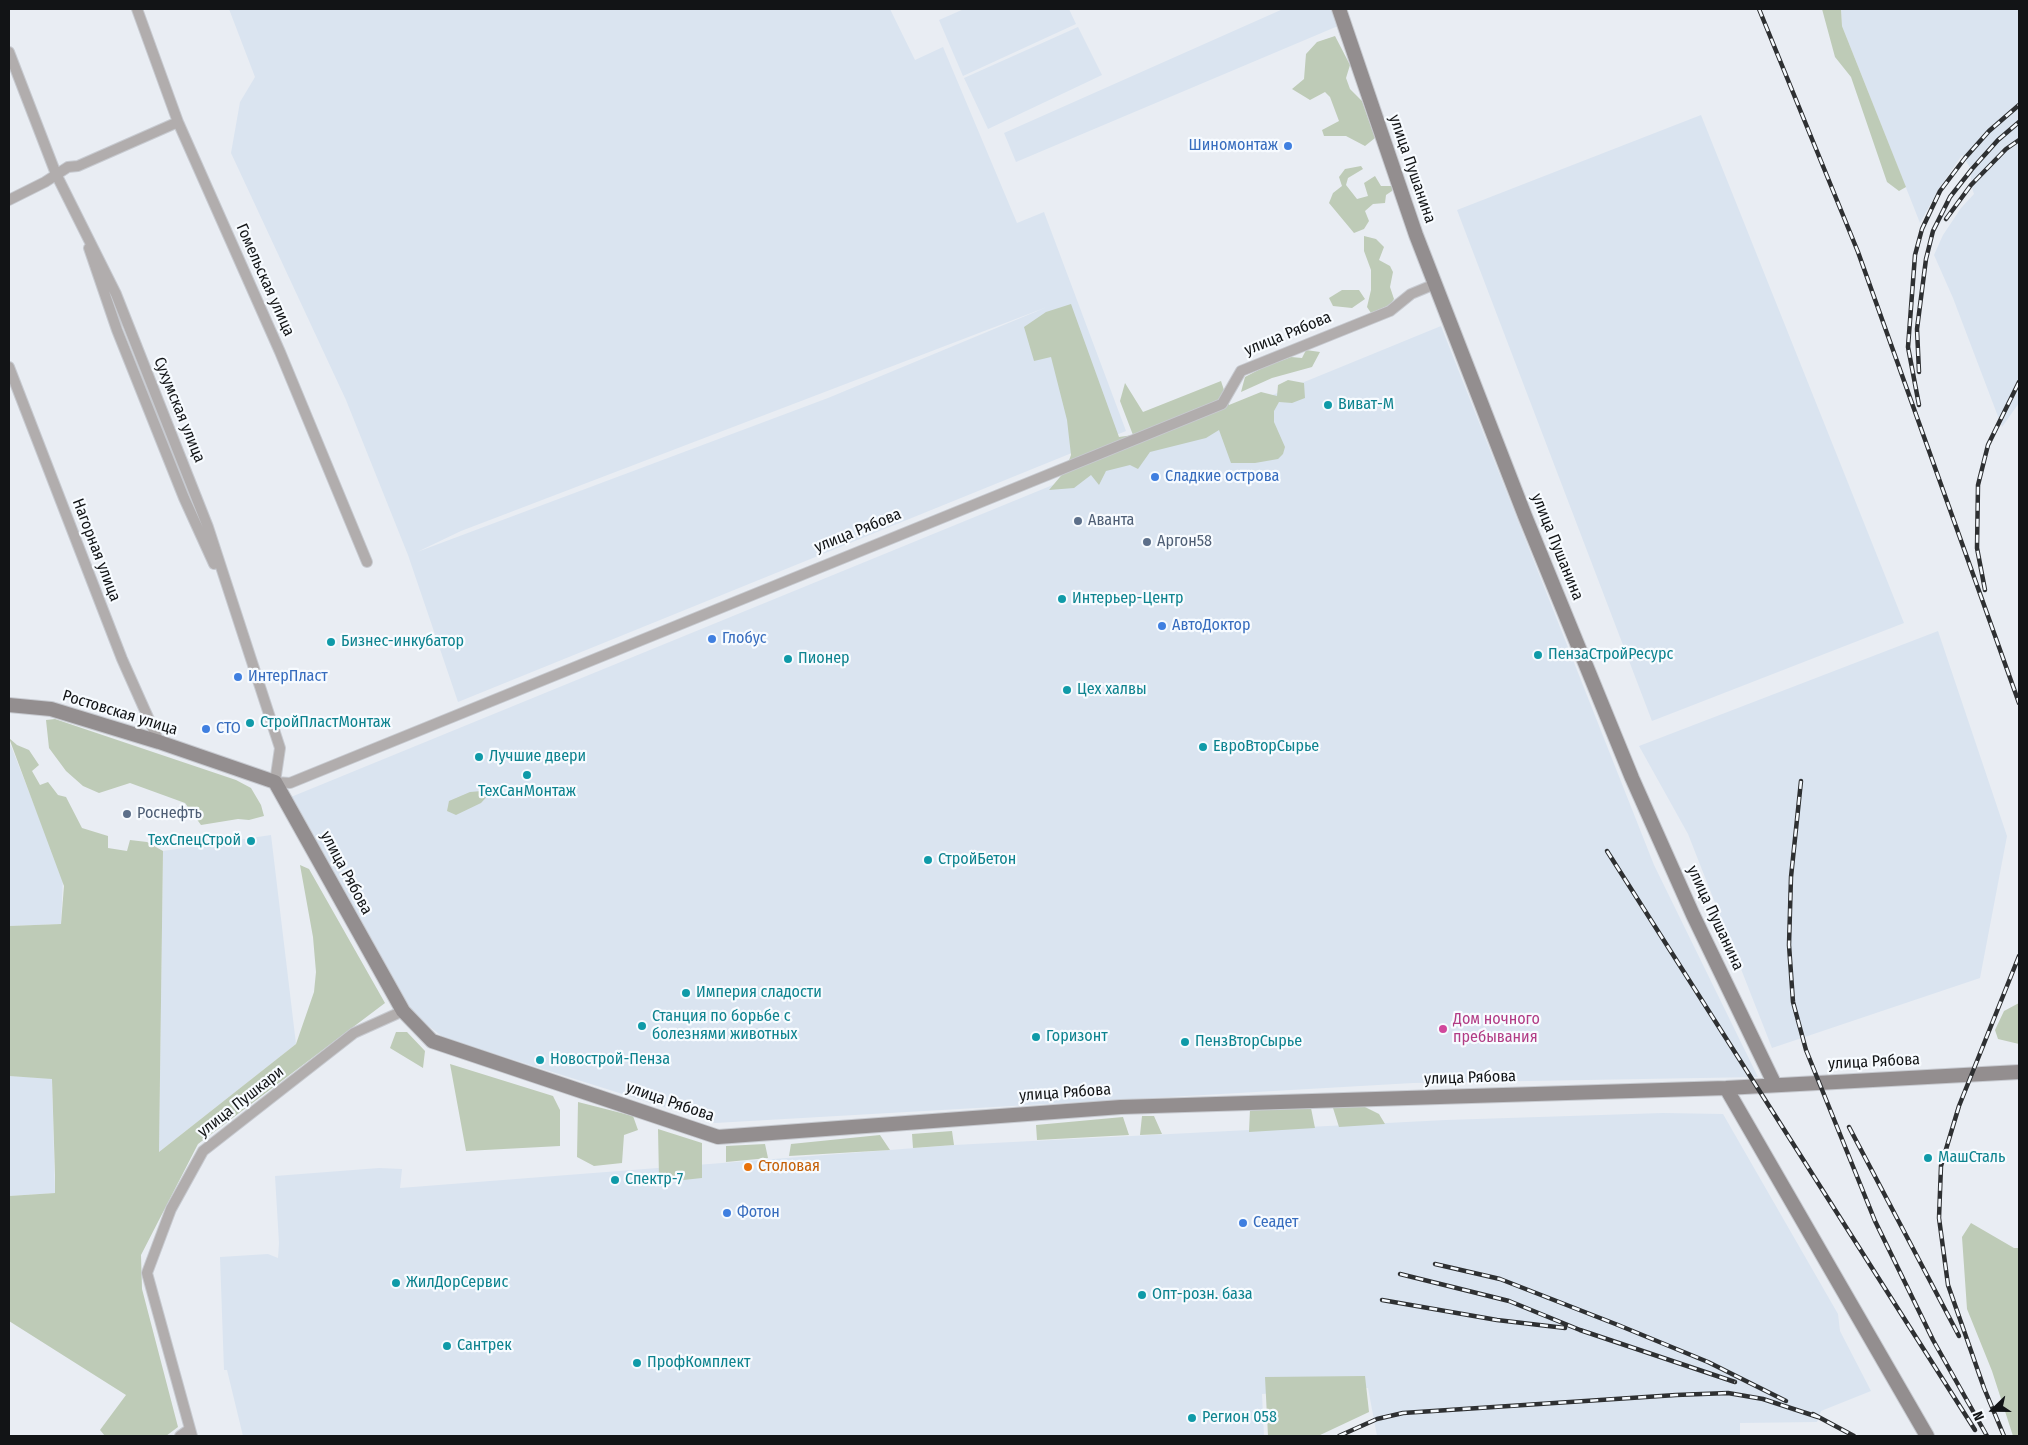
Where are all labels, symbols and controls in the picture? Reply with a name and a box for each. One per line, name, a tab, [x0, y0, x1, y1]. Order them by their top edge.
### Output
street label: улица Пушанина	[1384, 112, 1440, 226]
place label: Шиномонтаж	[1189, 136, 1278, 156]
marker: Шиномонтаж	[1282, 140, 1294, 152]
street label: Гомельская улица	[232, 221, 298, 339]
street label: улица Рябова	[1242, 308, 1334, 360]
street label: Сухумская улица	[149, 354, 209, 466]
place label: Виват-М	[1338, 395, 1394, 415]
marker: Виват-М	[1322, 399, 1334, 411]
place label: Сладкие острова	[1165, 467, 1279, 487]
marker: Сладкие острова	[1149, 471, 1161, 483]
street label: улица Пушанина	[1527, 491, 1587, 603]
street label: Нагорная улица	[68, 496, 124, 604]
street label: улица Рябова	[812, 505, 904, 557]
place label: Аванта	[1088, 511, 1134, 531]
marker: Аванта	[1072, 515, 1084, 527]
place label: Аргон58	[1157, 532, 1212, 552]
marker: Аргон58	[1141, 536, 1153, 548]
place label: Интерьер-Центр	[1072, 589, 1184, 609]
marker: Интерьер-Центр	[1056, 593, 1068, 605]
place label: АвтоДоктор	[1172, 616, 1250, 636]
marker: АвтоДоктор	[1156, 620, 1168, 632]
place label: Глобус	[722, 629, 767, 649]
place label: Бизнес-инкубатор	[341, 632, 464, 652]
marker: Глобус	[706, 633, 718, 645]
marker: Бизнес-инкубатор	[325, 636, 337, 648]
place label: ПензаСтройРесурс	[1548, 645, 1673, 665]
place label: Пионер	[798, 649, 850, 669]
marker: ПензаСтройРесурс	[1532, 649, 1544, 661]
marker: Пионер	[782, 653, 794, 665]
place label: ИнтерПласт	[248, 667, 328, 687]
marker: ИнтерПласт	[232, 671, 244, 683]
place label: Цех халвы	[1077, 680, 1147, 700]
marker: Цех халвы	[1061, 684, 1073, 696]
street label: Ростовская улица	[60, 686, 180, 740]
place label: СтройПластМонтаж	[260, 713, 391, 733]
marker: СтройПластМонтаж	[244, 717, 256, 729]
place label: СТО	[216, 719, 241, 739]
marker: СТО	[200, 723, 212, 735]
place label: ЕвроВторСырье	[1213, 737, 1319, 757]
marker: ЕвроВторСырье	[1197, 741, 1209, 753]
place label: Лучшие двери	[489, 747, 586, 767]
marker: Лучшие двери	[473, 751, 485, 763]
marker: ТехСанМонтаж	[521, 769, 533, 781]
place label: ТехСанМонтаж	[478, 782, 576, 802]
place label: Роснефть	[137, 804, 202, 824]
marker: Роснефть	[121, 808, 133, 820]
street label: улица Рябова	[316, 828, 376, 918]
place label: ТехСпецСтрой	[148, 831, 241, 851]
marker: ТехСпецСтрой	[245, 835, 257, 847]
place label: СтройБетон	[938, 850, 1016, 870]
marker: СтройБетон	[922, 854, 934, 866]
street label: улица Пушанина	[1682, 863, 1748, 973]
place label: Империя сладости	[696, 983, 822, 1003]
marker: Империя сладости	[680, 987, 692, 999]
place label: Станция по борьбе с болезнями животных	[652, 1007, 797, 1045]
place label: Дом ночного пребывания	[1453, 1010, 1540, 1048]
marker: Станция по борьбе с болезнями животных	[636, 1020, 648, 1032]
marker: Дом ночного пребывания	[1437, 1023, 1449, 1035]
place label: Горизонт	[1046, 1027, 1108, 1047]
marker: Горизонт	[1030, 1031, 1042, 1043]
place label: ПензВторСырье	[1195, 1032, 1302, 1052]
marker: ПензВторСырье	[1179, 1036, 1191, 1048]
place label: Новострой-Пенза	[550, 1050, 670, 1070]
street label: улица Рябова	[1828, 1050, 1920, 1074]
marker: Новострой-Пенза	[534, 1054, 546, 1066]
street label: улица Пушкари	[194, 1062, 288, 1142]
street label: улица Рябова	[1424, 1067, 1516, 1089]
street label: улица Рябова	[623, 1078, 717, 1126]
street label: улица Рябова	[1018, 1080, 1112, 1106]
place label: МашСталь	[1938, 1148, 2005, 1168]
marker: МашСталь	[1922, 1152, 1934, 1164]
place label: Столовая	[758, 1157, 820, 1177]
marker: Столовая	[742, 1161, 754, 1173]
place label: Спектр-7	[625, 1170, 683, 1190]
marker: Спектр-7	[609, 1174, 621, 1186]
place label: Фотон	[737, 1203, 780, 1223]
marker: Фотон	[721, 1207, 733, 1219]
place label: Сеадет	[1253, 1213, 1298, 1233]
marker: Сеадет	[1237, 1217, 1249, 1229]
place label: ЖилДорСервис	[406, 1273, 508, 1293]
marker: ЖилДорСервис	[390, 1277, 402, 1289]
place label: Опт-розн. база	[1152, 1285, 1253, 1305]
marker: Опт-розн. база	[1136, 1289, 1148, 1301]
place label: Сантрек	[457, 1336, 512, 1356]
marker: Сантрек	[441, 1340, 453, 1352]
place label: ПрофКомплект	[647, 1353, 750, 1373]
marker: ПрофКомплект	[631, 1357, 643, 1369]
north arrow	[1968, 1385, 2018, 1435]
place label: Регион 058	[1202, 1408, 1277, 1428]
text: N	[1969, 1409, 1988, 1423]
marker: Регион 058	[1186, 1412, 1198, 1424]

